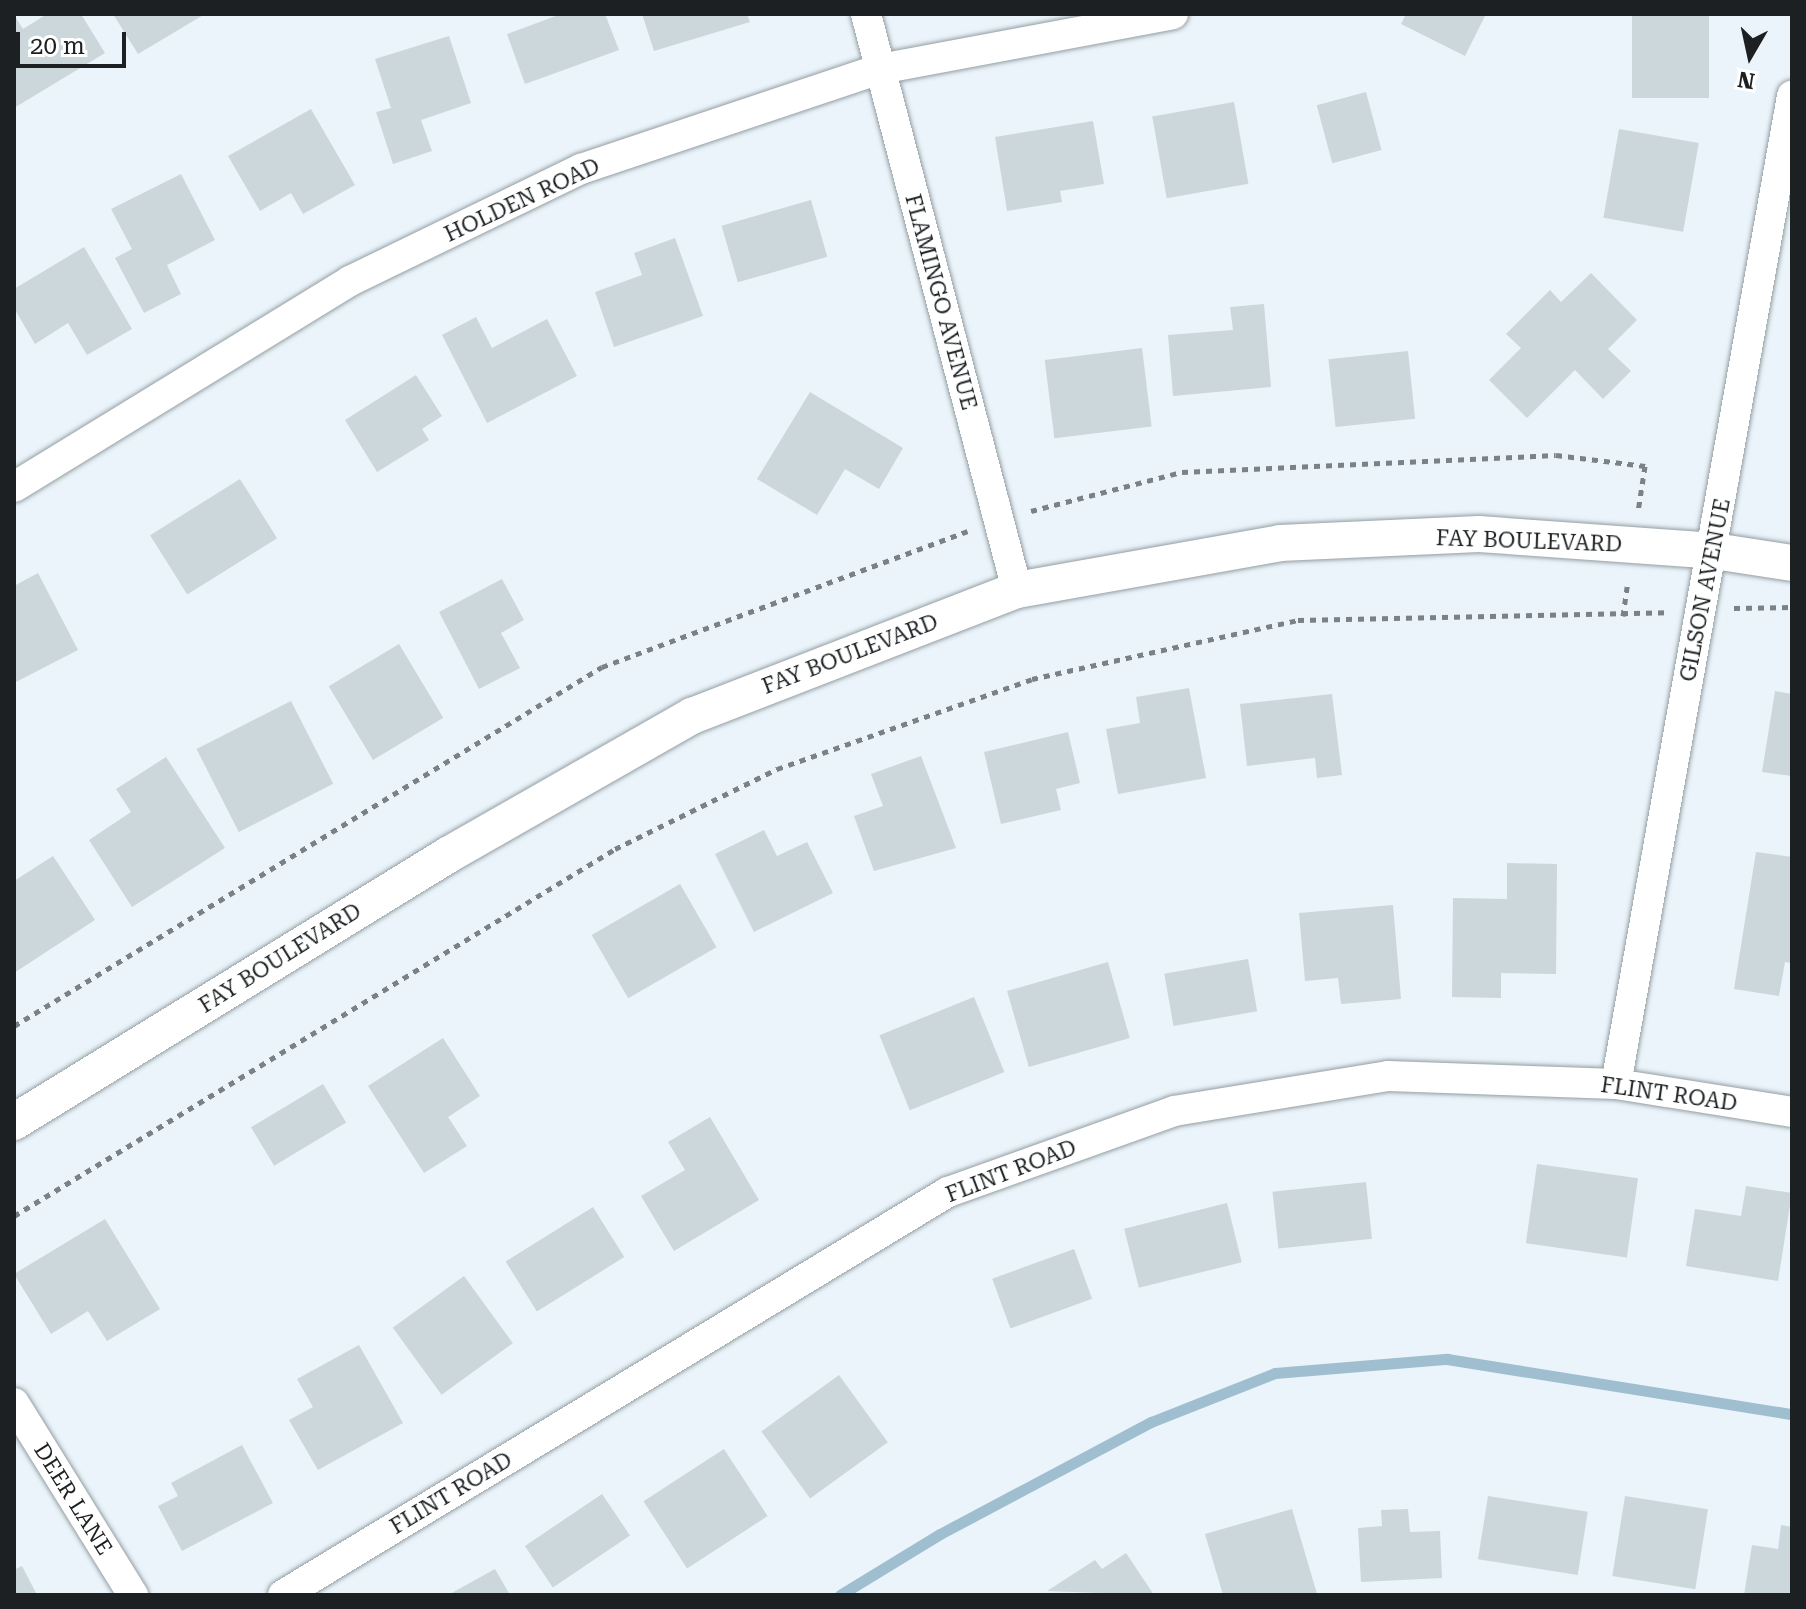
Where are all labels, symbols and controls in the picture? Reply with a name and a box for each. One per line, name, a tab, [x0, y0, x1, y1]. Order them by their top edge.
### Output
scale bar	[20, 16, 130, 66]
north arrow	[1710, 16, 1790, 96]
text: 20 m	[30, 32, 85, 60]
text: N	[1736, 67, 1757, 94]
street label: HOLDEN ROAD	[440, 152, 604, 248]
street label: FLAMINGO AVENUE	[899, 191, 983, 413]
street label: GILSON AVENUE	[1674, 496, 1736, 684]
street label: FAY BOULEVARD	[1435, 525, 1623, 557]
street label: FAY BOULEVARD	[758, 608, 942, 700]
street label: FAY BOULEVARD	[194, 897, 366, 1019]
street label: FLINT ROAD	[1599, 1071, 1739, 1117]
street label: FLINT ROAD	[942, 1134, 1080, 1208]
street label: DEER LANE	[28, 1438, 118, 1560]
street label: FLINT ROAD	[385, 1446, 517, 1540]

